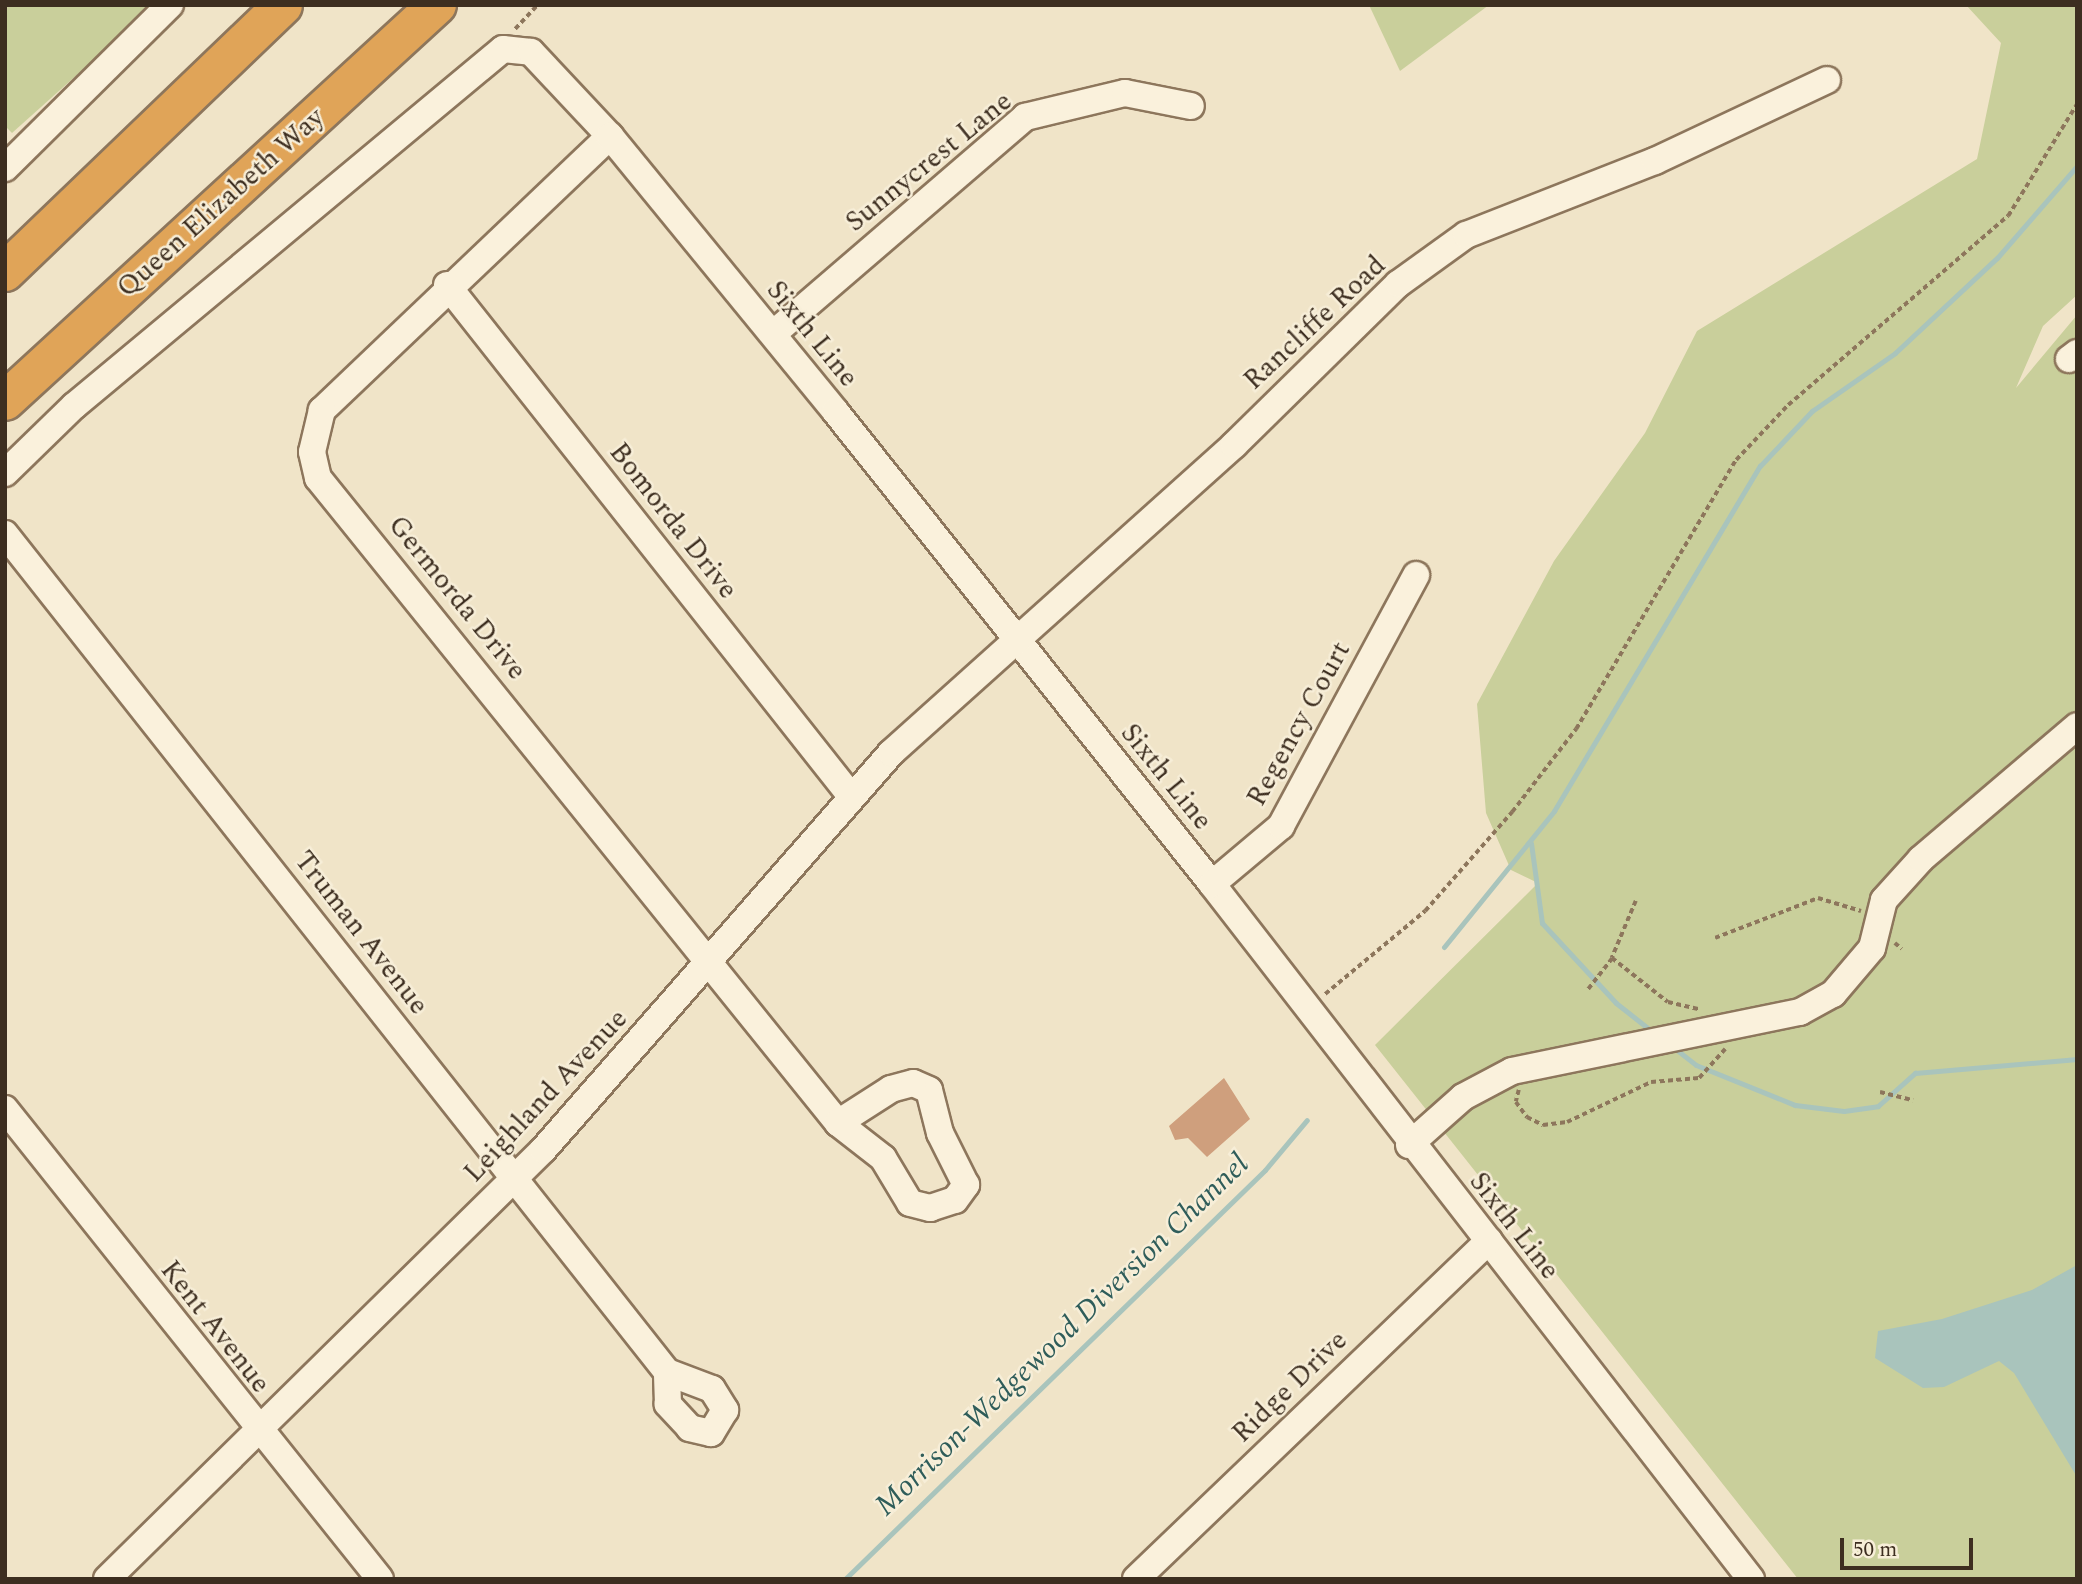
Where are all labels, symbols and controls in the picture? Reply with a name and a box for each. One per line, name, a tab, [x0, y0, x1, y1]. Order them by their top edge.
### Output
street label: Sunnycrest Lane	[839, 85, 1019, 239]
street label: Queen Elizabeth Way	[110, 101, 332, 305]
street label: Rancliffe Road	[1237, 249, 1393, 397]
street label: Sixth Line	[759, 274, 865, 394]
street label: Bomorda Drive	[602, 436, 744, 606]
street label: Germorda Drive	[381, 509, 533, 687]
street label: Regency Court	[1240, 636, 1358, 812]
street label: Sixth Line	[1113, 717, 1219, 837]
street label: Truman Avenue	[287, 845, 435, 1021]
street label: Leighland Avenue	[457, 1002, 635, 1190]
water label: Morrison-Wedgewood Diversion Channel	[868, 1146, 1256, 1524]
street label: Sixth Line	[1462, 1166, 1566, 1286]
street label: Kent Avenue	[153, 1254, 277, 1400]
street label: Ridge Drive	[1225, 1324, 1355, 1450]
scale bar	[1844, 1524, 1977, 1568]
text: 50 m	[1853, 1534, 1897, 1566]

